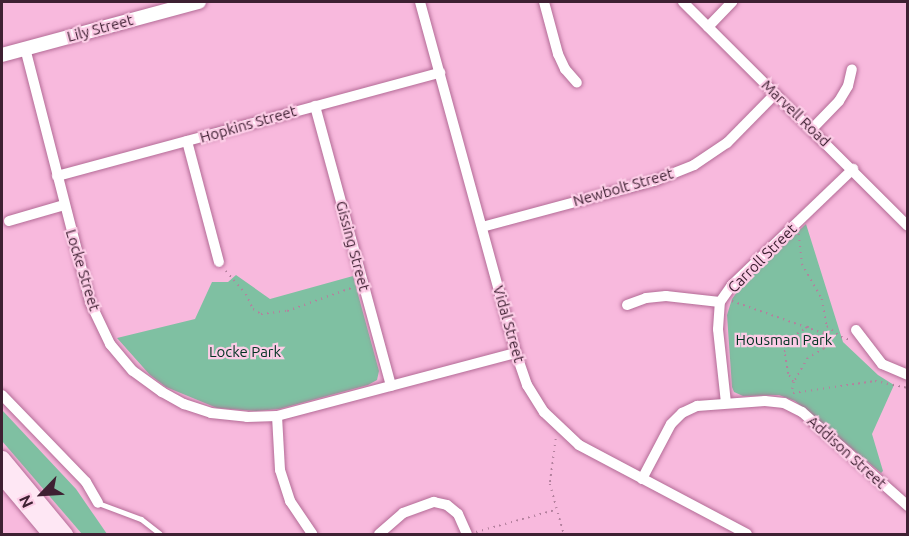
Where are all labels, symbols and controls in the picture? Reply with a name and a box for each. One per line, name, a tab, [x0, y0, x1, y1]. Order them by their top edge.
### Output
street label: Lily Street	[65, 11, 135, 45]
street label: Marvell Road	[758, 76, 834, 150]
street label: Hopkins Street	[198, 102, 298, 146]
street label: Newbolt Street	[571, 164, 675, 210]
street label: Gissing Street	[332, 199, 374, 293]
street label: Carroll Street	[724, 220, 800, 296]
street label: Locke Street	[62, 227, 104, 313]
street label: Vidal Street	[489, 283, 529, 365]
park label: Housman Park	[736, 331, 832, 349]
park label: Locke Park	[209, 343, 281, 361]
street label: Addison Street	[804, 412, 890, 492]
north arrow	[12, 464, 72, 524]
text: N	[15, 492, 36, 511]

